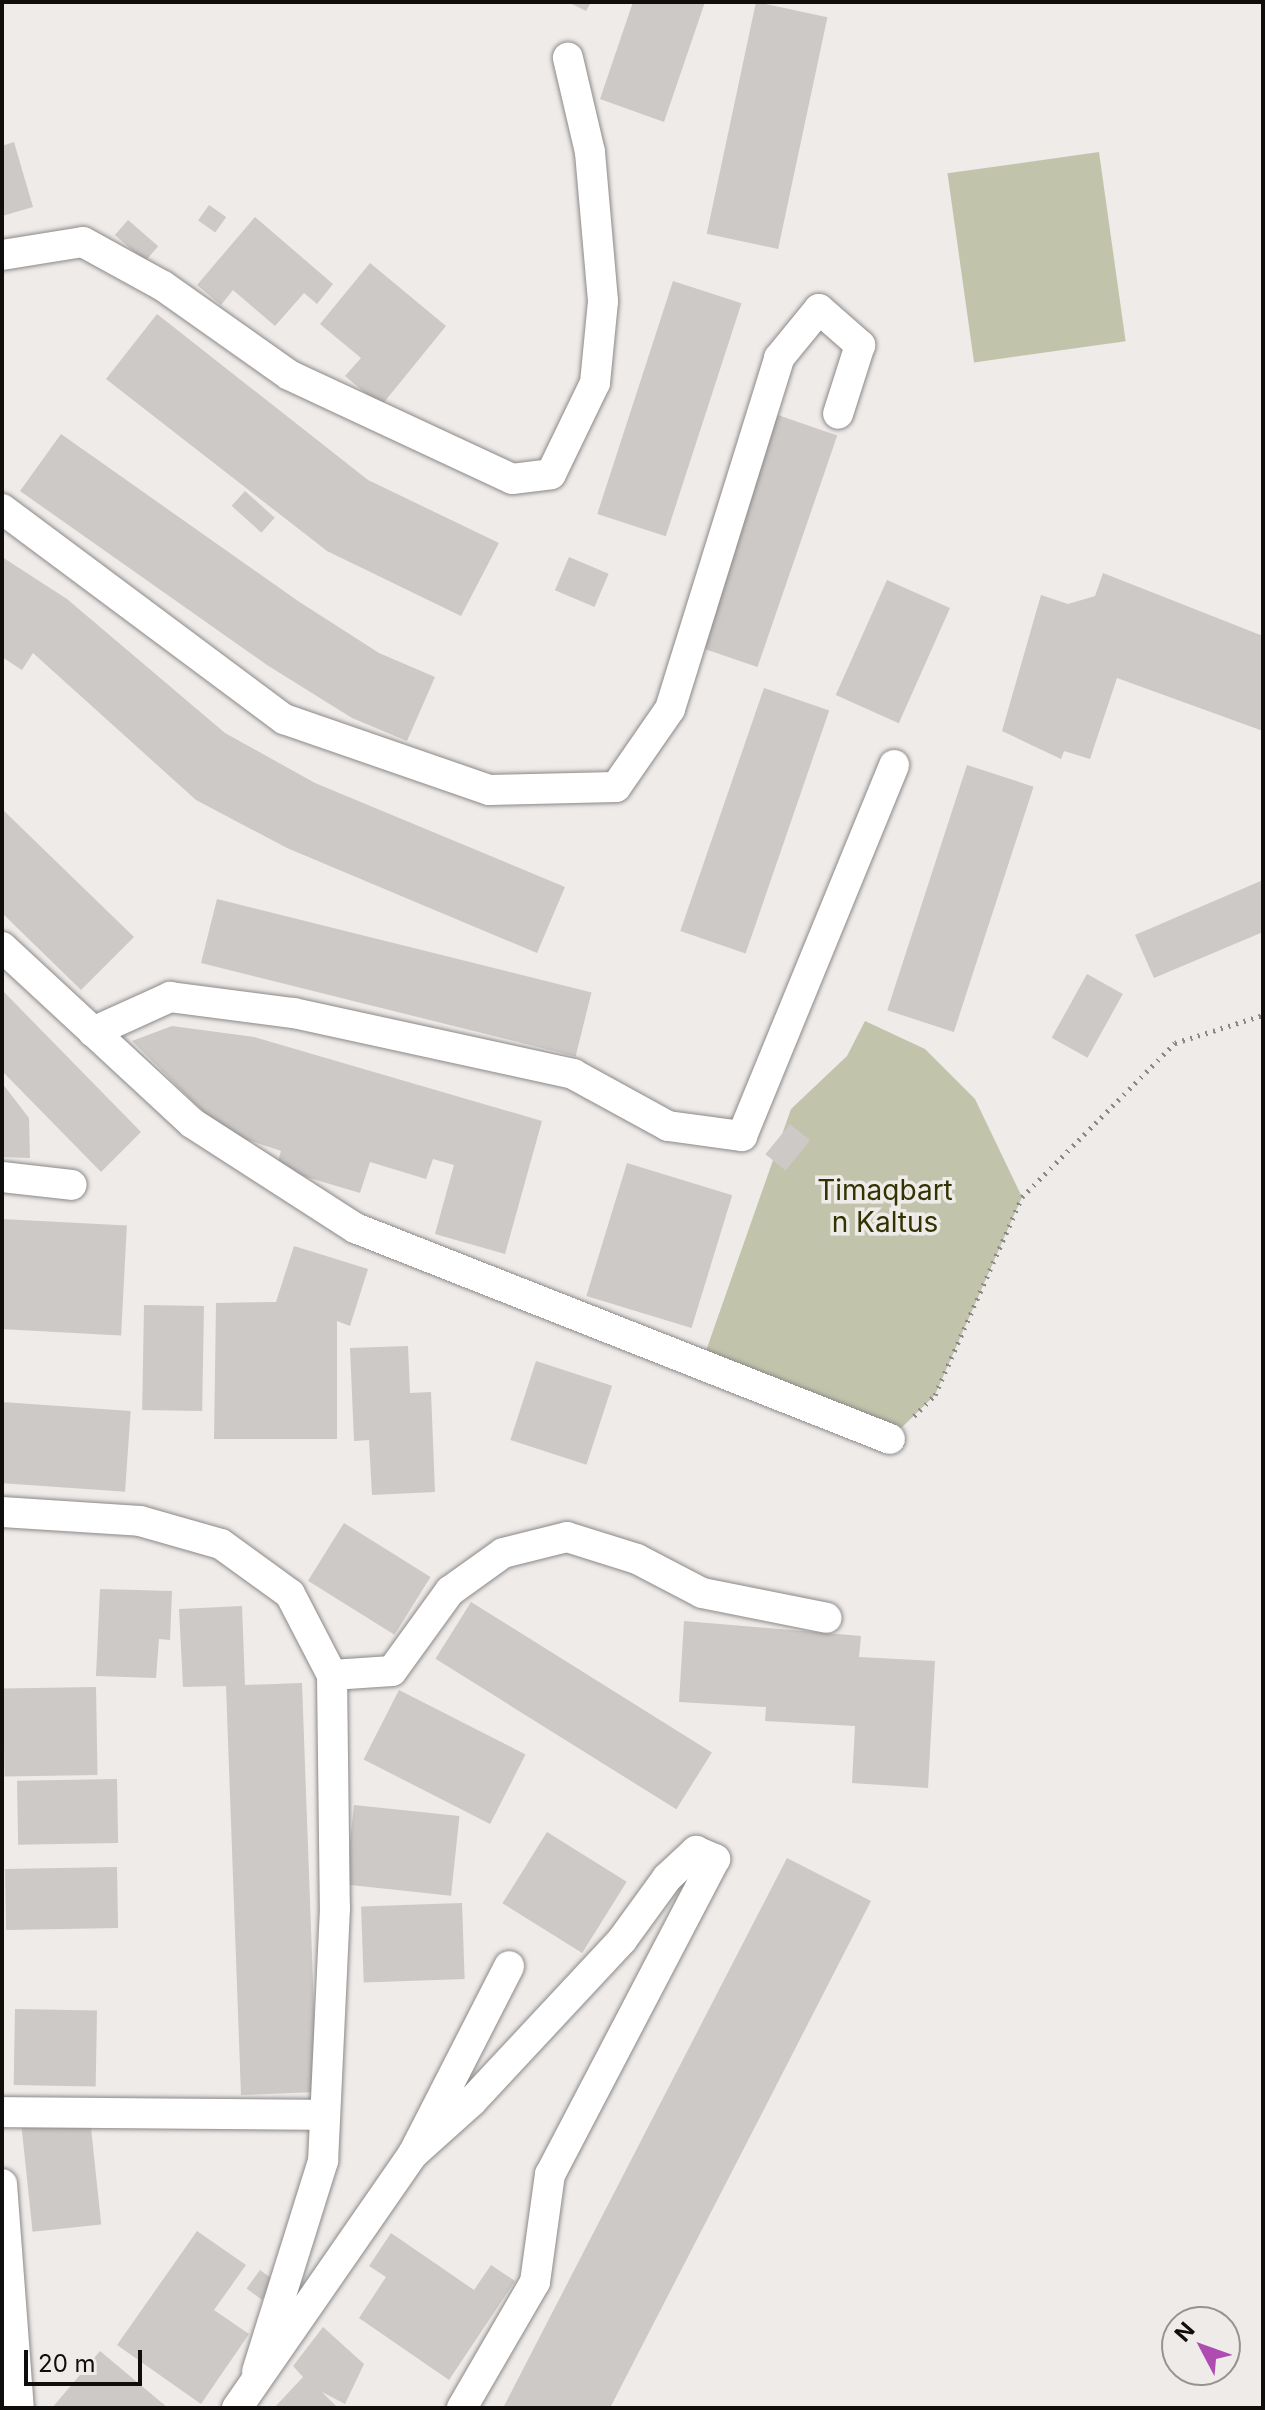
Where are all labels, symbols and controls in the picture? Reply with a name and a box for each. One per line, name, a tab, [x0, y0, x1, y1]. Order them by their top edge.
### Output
park label: Timaqbart n Kaltus	[817, 1173, 953, 1239]
north arrow	[1161, 2306, 1241, 2386]
text: N	[1169, 2317, 1200, 2346]
scale bar	[28, 2334, 146, 2384]
text: 20 m	[38, 2349, 96, 2378]

